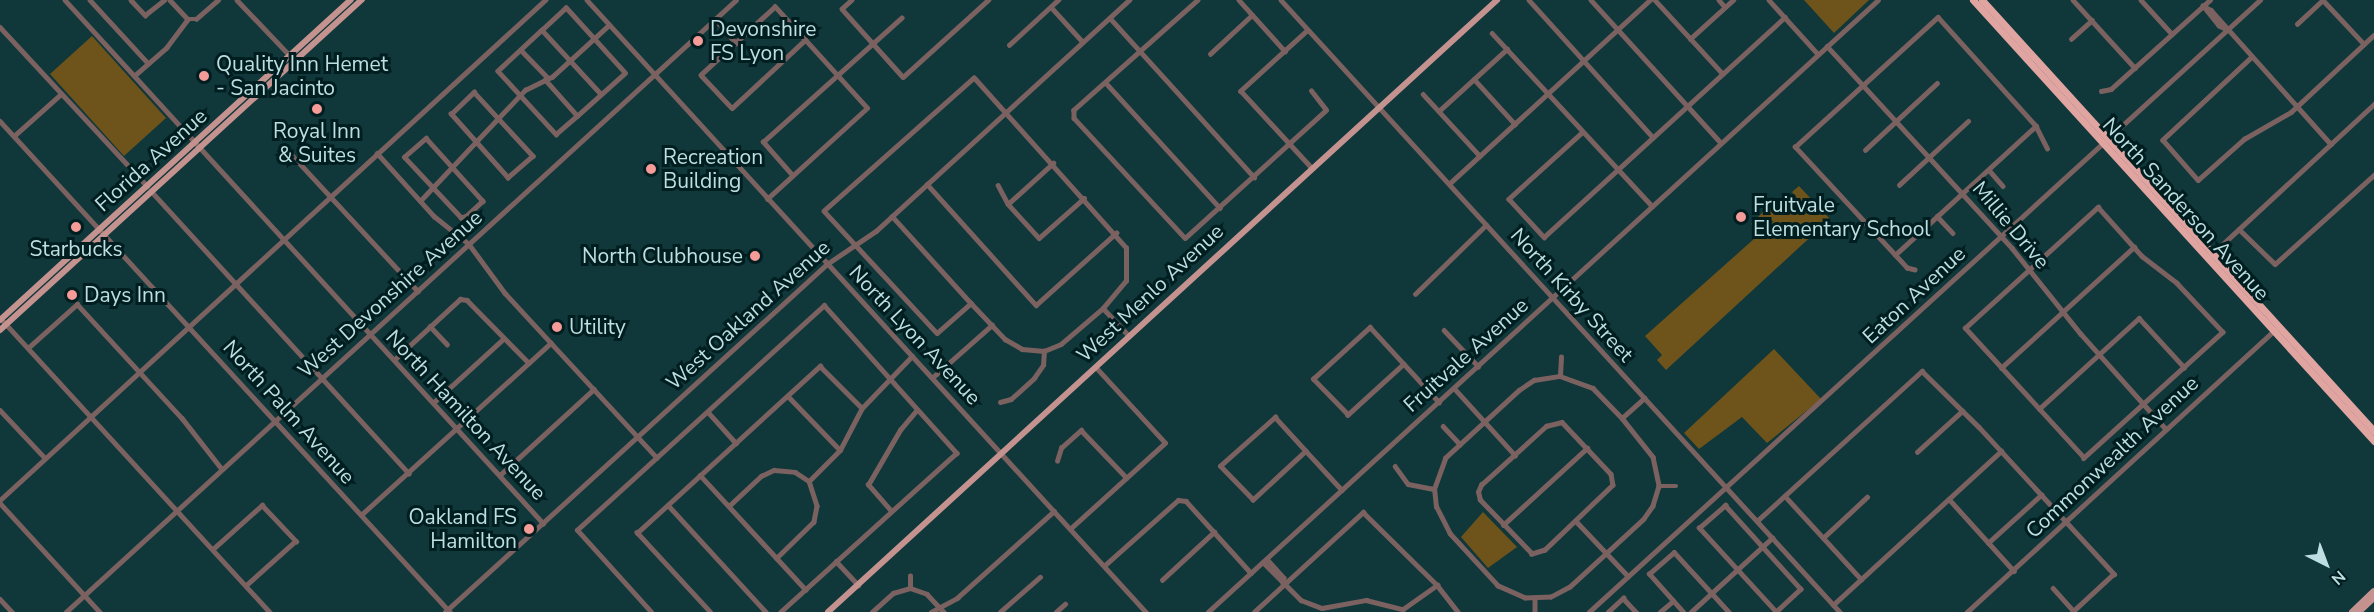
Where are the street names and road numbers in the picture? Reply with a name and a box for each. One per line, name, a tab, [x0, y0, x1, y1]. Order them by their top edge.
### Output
street label: Florida Avenue	[90, 103, 212, 217]
street label: North Sanderson Avenue	[2097, 112, 2275, 306]
street label: Millie Drive	[1967, 176, 2055, 274]
street label: West Devonshire Avenue	[293, 205, 487, 383]
street label: West Menlo Avenue	[1071, 218, 1229, 368]
street label: North Kirby Street	[1505, 223, 1639, 367]
street label: West Oakland Avenue	[661, 235, 835, 395]
street label: Eaton Avenue	[1858, 241, 1970, 349]
street label: North Lyon Avenue	[844, 260, 986, 410]
street label: Fruitvale Avenue	[1399, 292, 1533, 418]
street label: North Hamilton Avenue	[381, 325, 551, 505]
street label: North Palm Avenue	[218, 335, 360, 489]
street label: Commonwealth Avenue	[2021, 371, 2203, 543]

